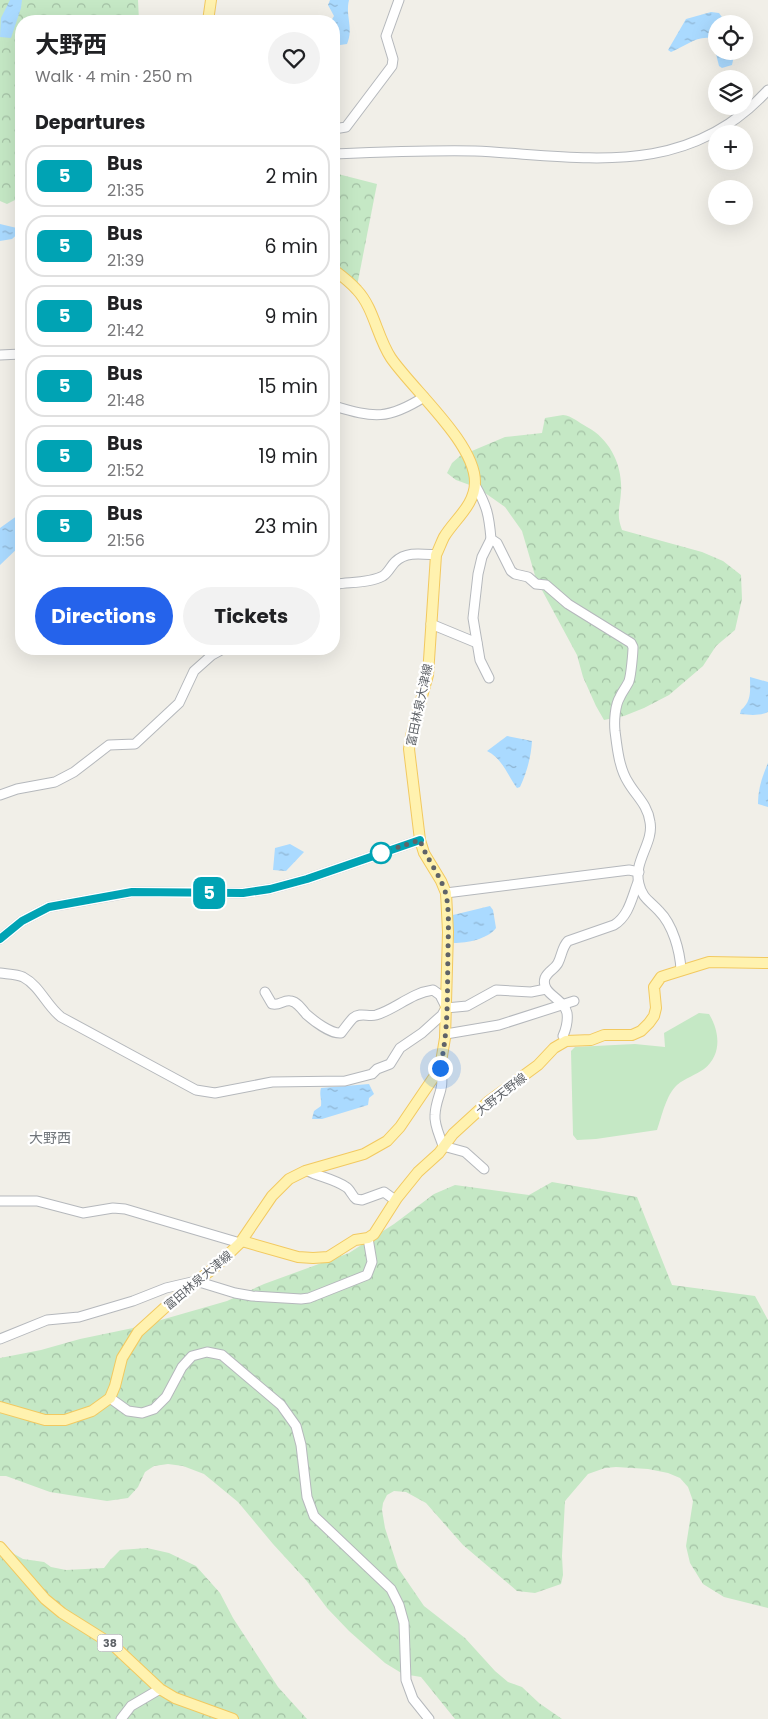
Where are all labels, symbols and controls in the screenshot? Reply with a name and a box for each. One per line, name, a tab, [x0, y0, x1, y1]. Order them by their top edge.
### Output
map controls	[708, 15, 753, 225]
button: locate	[708, 15, 753, 60]
text: 大野西	[35, 28, 107, 61]
button: heart	[268, 32, 320, 84]
text: Walk · 4 min · 250 m	[35, 65, 193, 88]
button: layers	[708, 70, 753, 115]
text: Departures	[35, 109, 145, 136]
button: +	[708, 125, 753, 170]
text: Bus	[107, 150, 143, 177]
text: 5	[59, 163, 70, 188]
text: 2 min	[266, 163, 318, 190]
text: 21:35	[107, 179, 144, 202]
button: −	[708, 180, 753, 225]
text: Bus	[107, 220, 143, 247]
text: 5	[59, 233, 70, 258]
text: 6 min	[264, 233, 318, 260]
text: 21:39	[107, 249, 144, 272]
text: Bus	[107, 290, 143, 317]
text: 5	[59, 303, 70, 328]
text: 9 min	[265, 303, 318, 330]
text: 21:42	[107, 319, 144, 342]
text: Bus	[107, 360, 143, 387]
text: 5	[59, 373, 70, 398]
text: 15 min	[259, 373, 318, 400]
text: 21:48	[107, 389, 145, 412]
text: Bus	[107, 430, 143, 457]
text: 5	[59, 443, 70, 468]
text: 19 min	[258, 443, 318, 470]
text: 21:52	[107, 459, 144, 482]
text: Bus	[107, 500, 143, 527]
text: 5	[59, 513, 70, 538]
text: 23 min	[254, 513, 318, 540]
text: 21:56	[107, 529, 145, 552]
button: Directions	[35, 587, 173, 645]
button: Tickets	[183, 587, 320, 645]
street label: 富田林泉大津線	[402, 662, 436, 748]
unlabelled marker	[370, 842, 392, 864]
line badge: 5	[193, 877, 225, 909]
text: 5	[203, 880, 215, 905]
your location	[428, 1056, 453, 1081]
street label: 大野天野線	[472, 1069, 530, 1119]
district label: 大野西	[29, 1128, 71, 1148]
street label: 富田林泉大津線	[160, 1246, 236, 1314]
road number: 38	[98, 1635, 122, 1652]

